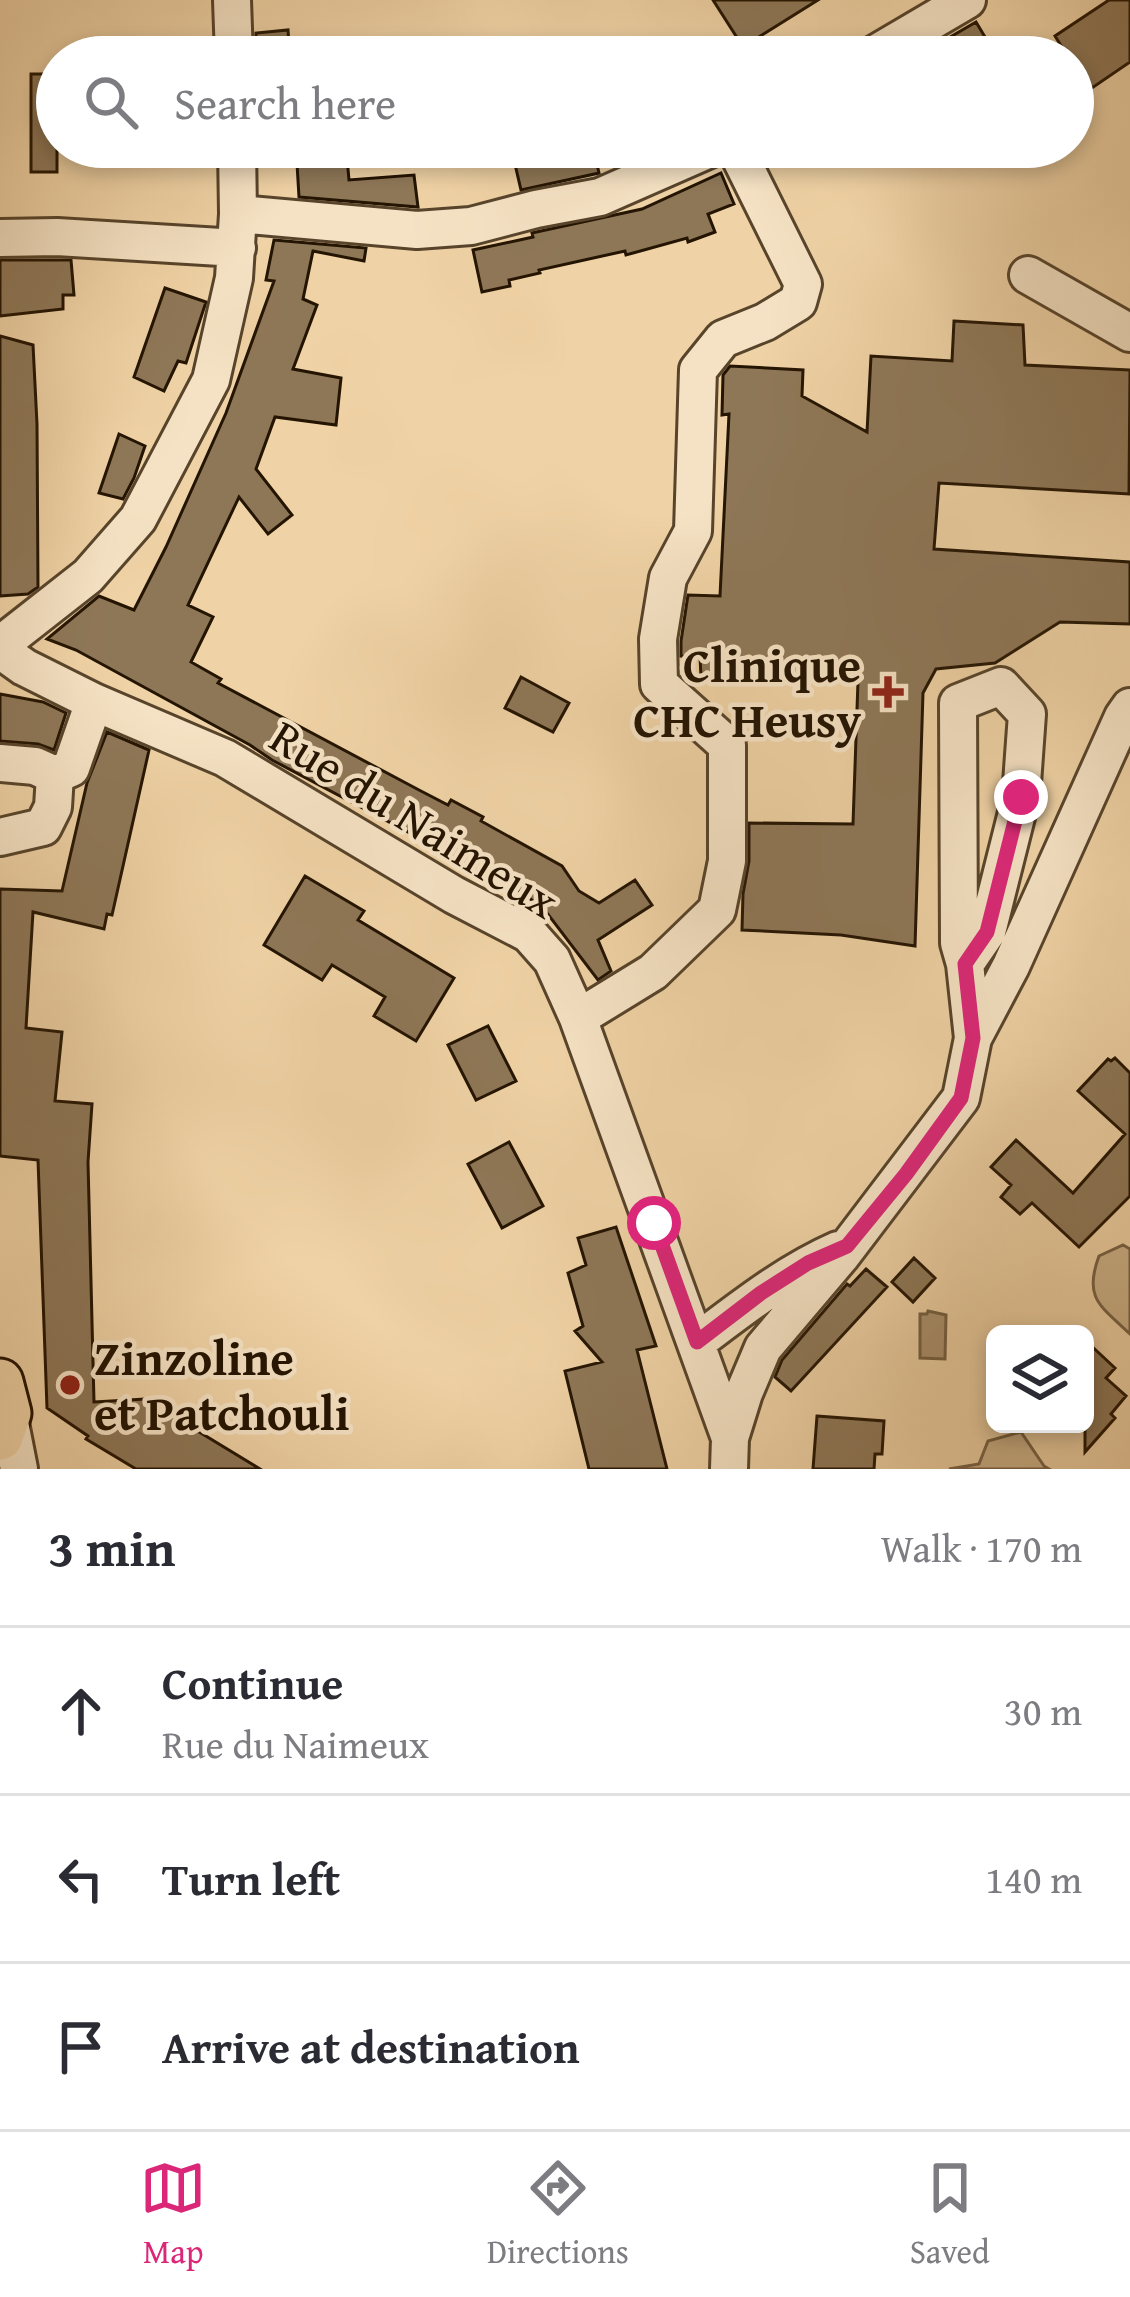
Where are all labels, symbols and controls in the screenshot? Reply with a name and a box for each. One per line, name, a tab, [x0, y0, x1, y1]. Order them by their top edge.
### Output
search box	[36, 36, 1094, 168]
icon: search	[78, 69, 144, 135]
text: Search here	[174, 70, 396, 135]
place label: Clinique CHC Heusy	[633, 629, 861, 755]
marker: Clinique CHC Heusy	[872, 676, 904, 708]
street label: Rue du Naimeux	[257, 701, 574, 935]
route end	[994, 770, 1048, 824]
route start	[627, 1196, 681, 1250]
place label: Zinzoline et Patchouli	[94, 1322, 350, 1448]
map controls	[986, 1325, 1094, 1433]
button: layers	[986, 1325, 1094, 1433]
marker: Zinzoline et Patchouli	[57, 1372, 83, 1398]
text: 3 min	[48, 1510, 175, 1585]
text: Walk · 170 m	[881, 1519, 1082, 1576]
text: Continue	[162, 1650, 343, 1715]
icon: ahead	[48, 1678, 114, 1744]
text: 30 m	[1004, 1682, 1082, 1739]
text: Rue du Naimeux	[162, 1715, 429, 1772]
icon: left	[48, 1846, 114, 1912]
text: Turn left	[162, 1846, 340, 1911]
text: 140 m	[985, 1850, 1082, 1907]
icon: arrive	[48, 2014, 114, 2080]
text: Arrive at destination	[162, 2014, 580, 2079]
tab: Map	[140, 2155, 206, 2275]
tab: Directions	[487, 2155, 629, 2275]
tab: Saved	[910, 2155, 990, 2275]

